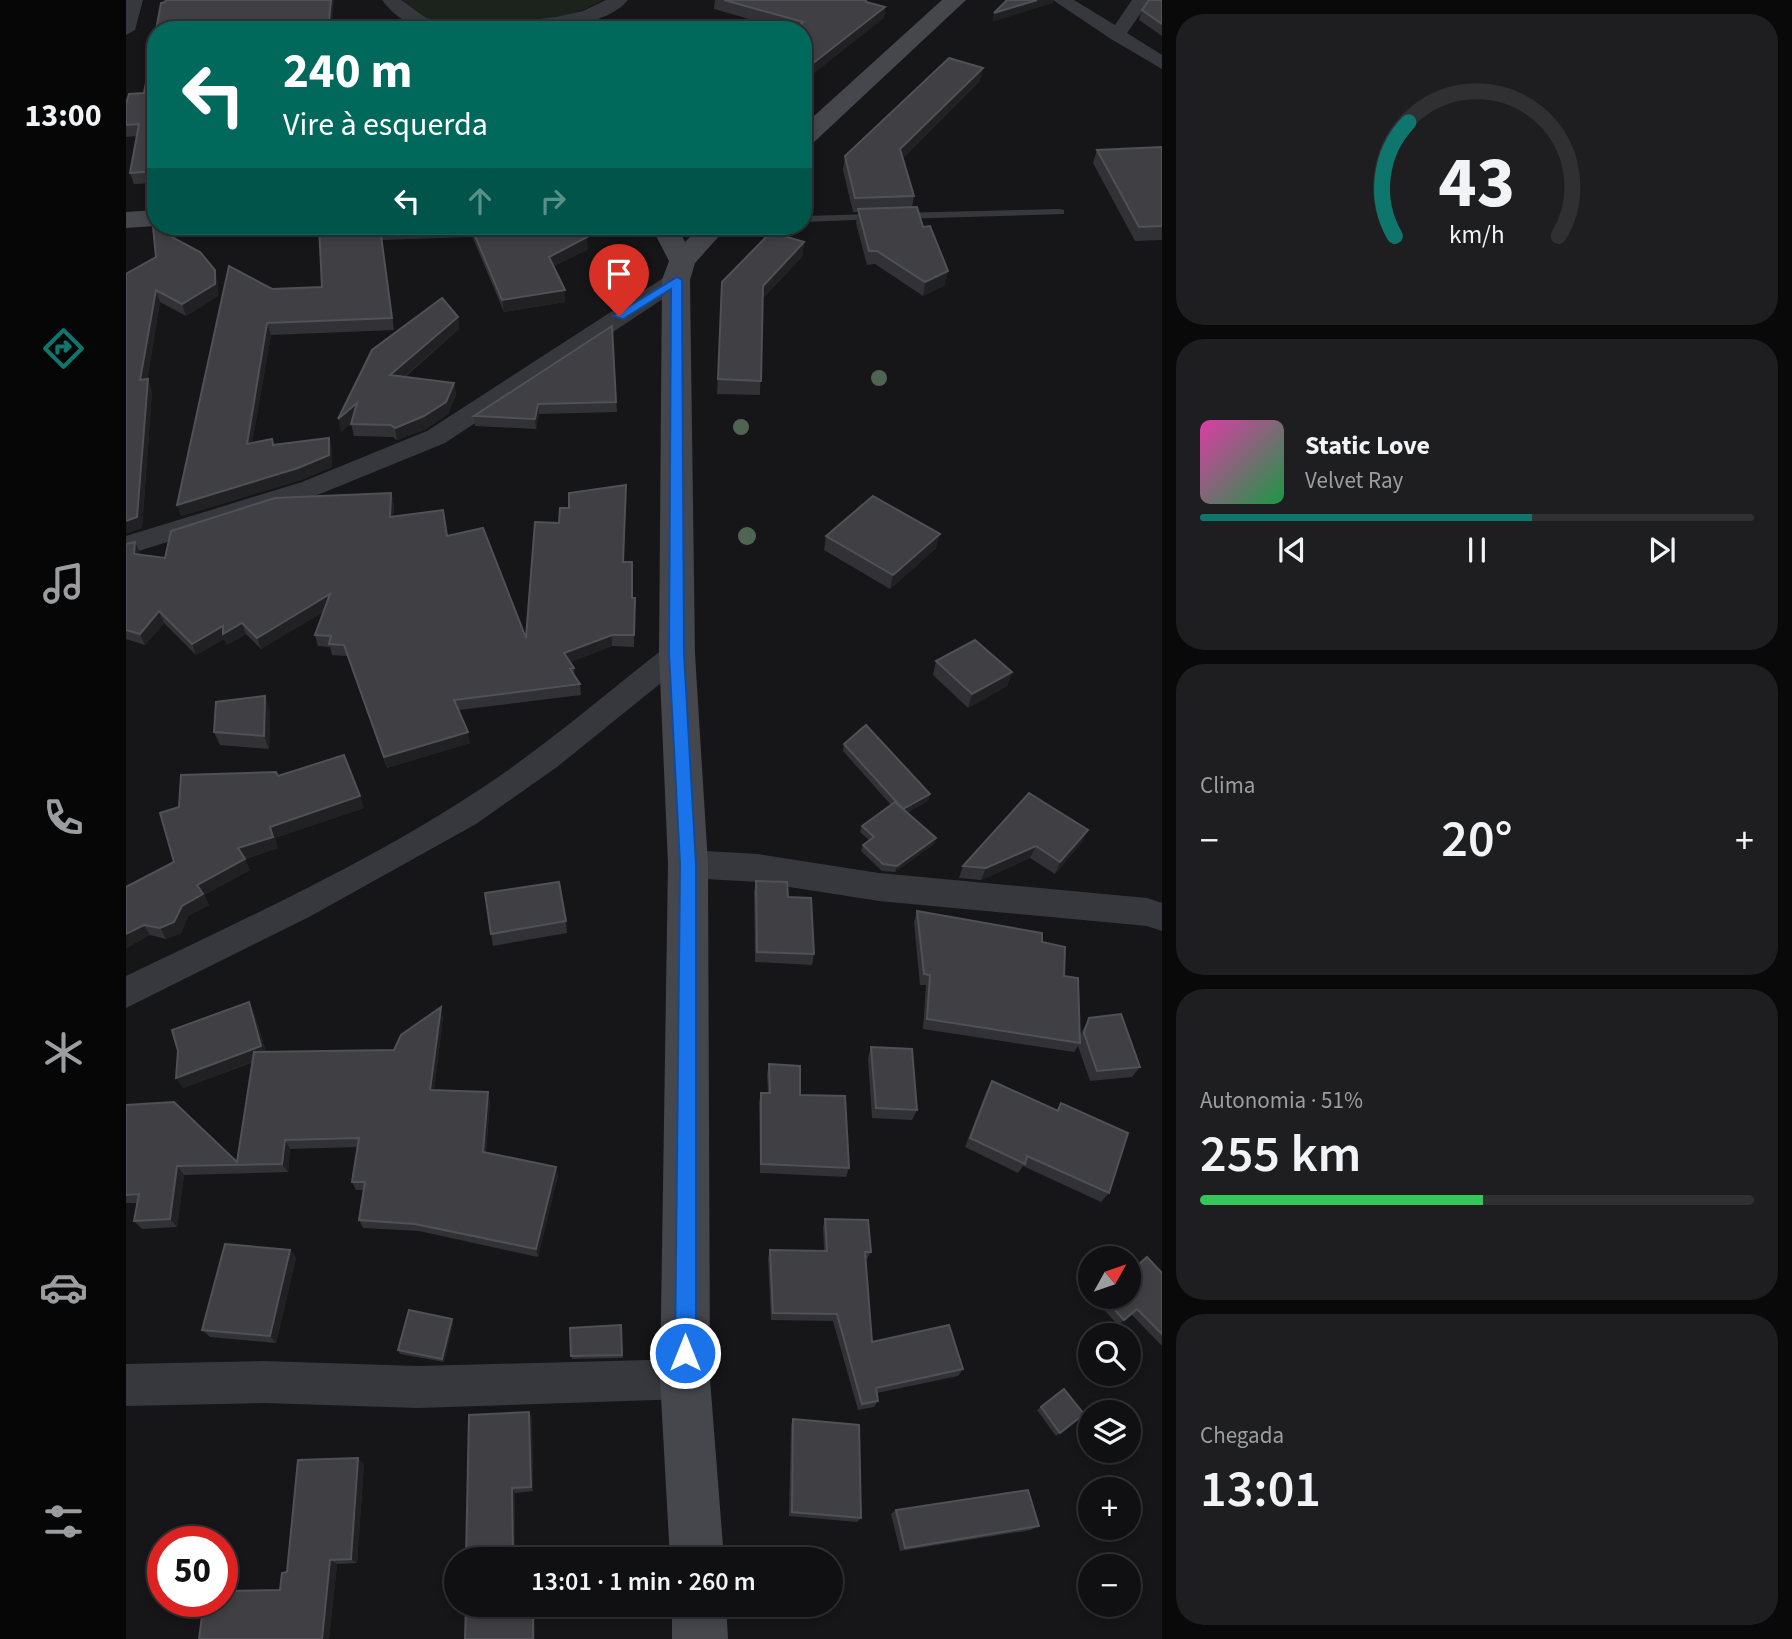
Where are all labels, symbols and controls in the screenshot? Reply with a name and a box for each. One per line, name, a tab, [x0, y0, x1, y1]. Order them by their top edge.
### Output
text: 240 m	[283, 37, 412, 107]
icon: left	[168, 49, 259, 140]
text: 13:00	[24, 93, 102, 139]
text: Vire à esquerda	[283, 102, 488, 148]
text: 43	[1439, 131, 1515, 235]
icon: left	[388, 182, 426, 220]
icon: ahead	[461, 182, 499, 220]
icon: right	[534, 182, 572, 220]
text: km/h	[1449, 216, 1505, 252]
pin	[589, 244, 649, 316]
icon: arrive	[600, 255, 638, 293]
icon: directions	[39, 324, 88, 373]
text: Static Love	[1305, 427, 1430, 464]
text: Velvet Ray	[1305, 464, 1403, 497]
icon: previous	[1273, 531, 1311, 569]
icon: pause	[1458, 531, 1496, 569]
icon: next	[1643, 531, 1681, 569]
icon: music	[39, 559, 88, 608]
text: Clima	[1200, 769, 1255, 802]
icon: phone	[39, 793, 88, 842]
text: 20°	[1441, 803, 1513, 877]
text: −	[1200, 814, 1219, 868]
text: +	[1735, 814, 1754, 868]
icon: climate	[39, 1028, 88, 1077]
text: Autonomia · 51%	[1200, 1084, 1363, 1117]
text: 255 km	[1200, 1118, 1361, 1192]
north arrow	[1078, 1246, 1141, 1309]
map controls	[1078, 1246, 1141, 1617]
icon: car	[39, 1263, 88, 1312]
position arrow	[648, 1316, 722, 1390]
button: search	[1078, 1323, 1141, 1386]
button: layers	[1078, 1400, 1141, 1463]
text: Chegada	[1200, 1419, 1284, 1452]
text: 13:01	[1200, 1453, 1321, 1527]
button: +	[1078, 1477, 1141, 1540]
icon: filters	[39, 1497, 88, 1546]
speed limit sign: 50	[147, 1526, 238, 1617]
button: −	[1078, 1554, 1141, 1617]
text: 13:01 · 1 min · 260 m	[531, 1563, 756, 1600]

